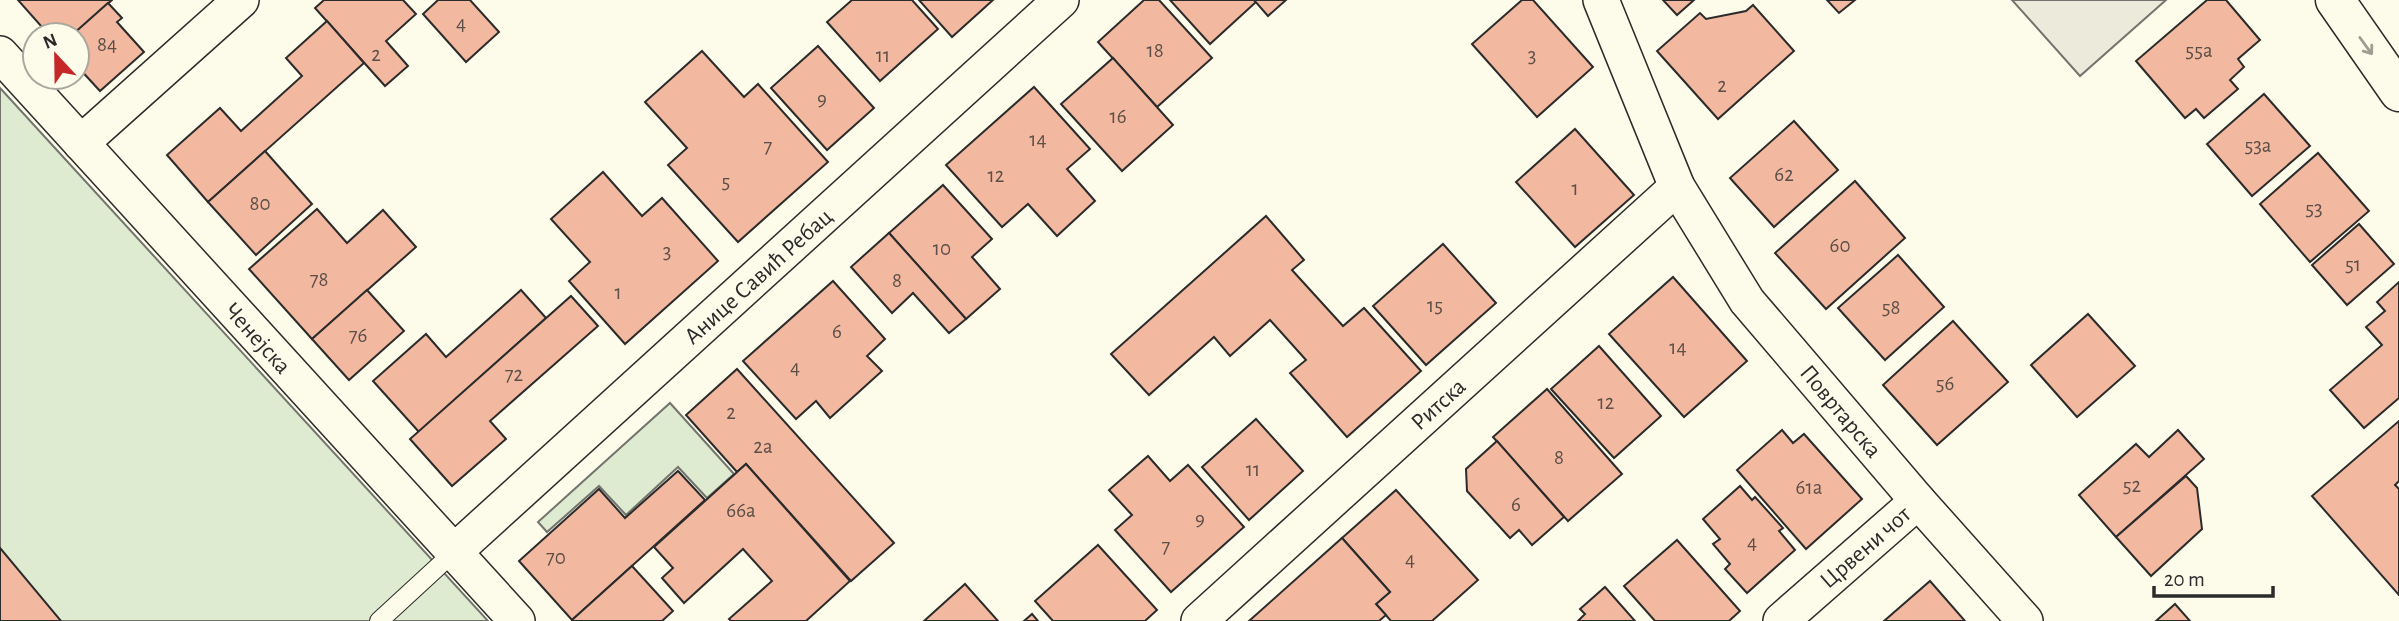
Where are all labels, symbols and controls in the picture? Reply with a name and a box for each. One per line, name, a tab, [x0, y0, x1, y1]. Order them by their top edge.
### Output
house number: 4	[456, 13, 466, 34]
north arrow	[21, 21, 91, 91]
text: N	[41, 30, 60, 53]
house number: 84	[97, 34, 117, 55]
one-way arrow	[2359, 36, 2374, 55]
house number: 18	[1146, 40, 1164, 61]
house number: 55a	[2185, 40, 2213, 61]
house number: 2	[371, 44, 381, 65]
house number: 11	[876, 45, 890, 66]
house number: 3	[1528, 45, 1536, 66]
house number: 2	[1717, 75, 1727, 96]
house number: 9	[817, 88, 827, 109]
house number: 16	[1109, 106, 1127, 127]
house number: 14	[1029, 129, 1047, 150]
house number: 53a	[2244, 135, 2272, 156]
house number: 7	[764, 136, 773, 157]
house number: 62	[1774, 164, 1794, 185]
house number: 12	[988, 165, 1004, 186]
house number: 5	[722, 171, 730, 192]
house number: 1	[1571, 178, 1579, 199]
house number: 80	[249, 193, 271, 214]
house number: 53	[2305, 198, 2323, 219]
street label: Анице Савић Ребац	[680, 204, 837, 349]
house number: 60	[1830, 235, 1850, 256]
house number: 10	[933, 238, 951, 259]
house number: 3	[663, 241, 671, 262]
house number: 51	[2345, 254, 2361, 275]
house number: 78	[310, 269, 328, 290]
house number: 8	[892, 270, 902, 291]
house number: 1	[614, 282, 622, 303]
house number: 15	[1427, 295, 1443, 316]
house number: 58	[1882, 297, 1900, 318]
street label: Ченејска	[220, 299, 295, 379]
house number: 6	[832, 321, 842, 342]
house number: 76	[349, 325, 367, 346]
house number: 14	[1669, 337, 1687, 358]
house number: 4	[790, 357, 800, 378]
street label: Повртарска	[1795, 361, 1886, 463]
house number: 72	[505, 364, 523, 385]
house number: 56	[1936, 373, 1954, 394]
street label: Ритска	[1407, 374, 1471, 435]
house number: 12	[1598, 392, 1614, 413]
house number: 2	[726, 402, 736, 423]
house number: 2a	[753, 436, 773, 457]
house number: 8	[1554, 447, 1564, 468]
house number: 11	[1246, 459, 1260, 480]
house number: 52	[2123, 475, 2141, 496]
house number: 61a	[1796, 477, 1823, 498]
house number: 6	[1511, 494, 1521, 515]
house number: 66a	[726, 500, 756, 521]
street label: Црвени чот	[1816, 502, 1916, 593]
house number: 9	[1195, 508, 1205, 529]
house number: 4	[1747, 532, 1757, 553]
house number: 7	[1162, 536, 1171, 557]
house number: 70	[546, 547, 566, 568]
house number: 4	[1405, 549, 1415, 570]
scale bar	[2154, 554, 2273, 598]
text: 20 m	[2164, 569, 2205, 590]

